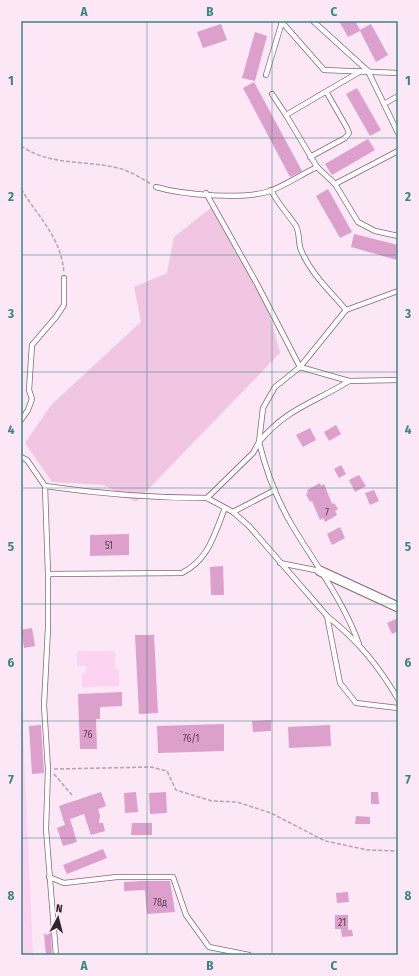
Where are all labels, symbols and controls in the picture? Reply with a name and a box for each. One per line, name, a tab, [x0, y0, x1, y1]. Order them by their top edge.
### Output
text: A	[79, 4, 88, 19]
text: B	[206, 4, 214, 19]
text: C	[331, 4, 338, 19]
text: 1	[8, 73, 14, 88]
text: 1	[405, 73, 411, 88]
text: 2	[7, 189, 14, 204]
text: 2	[404, 189, 411, 204]
text: 3	[7, 306, 14, 321]
text: 3	[404, 306, 411, 321]
text: 4	[8, 422, 15, 437]
text: 4	[405, 422, 412, 437]
house number: 7	[325, 507, 329, 519]
text: 5	[8, 539, 14, 554]
text: 5	[405, 539, 411, 554]
house number: 51	[105, 540, 113, 552]
text: 6	[8, 655, 15, 670]
text: 6	[405, 655, 412, 670]
house number: 76	[84, 729, 92, 741]
house number: 76/1	[183, 733, 199, 745]
text: 7	[8, 772, 14, 787]
text: 7	[405, 772, 411, 787]
text: 8	[8, 888, 15, 903]
text: 8	[405, 888, 412, 903]
house number: 78д	[153, 897, 167, 909]
north arrow	[38, 898, 78, 938]
text: N	[55, 902, 63, 915]
house number: 21	[338, 917, 346, 929]
text: A	[79, 958, 88, 973]
text: B	[206, 958, 214, 973]
text: C	[331, 958, 338, 973]

